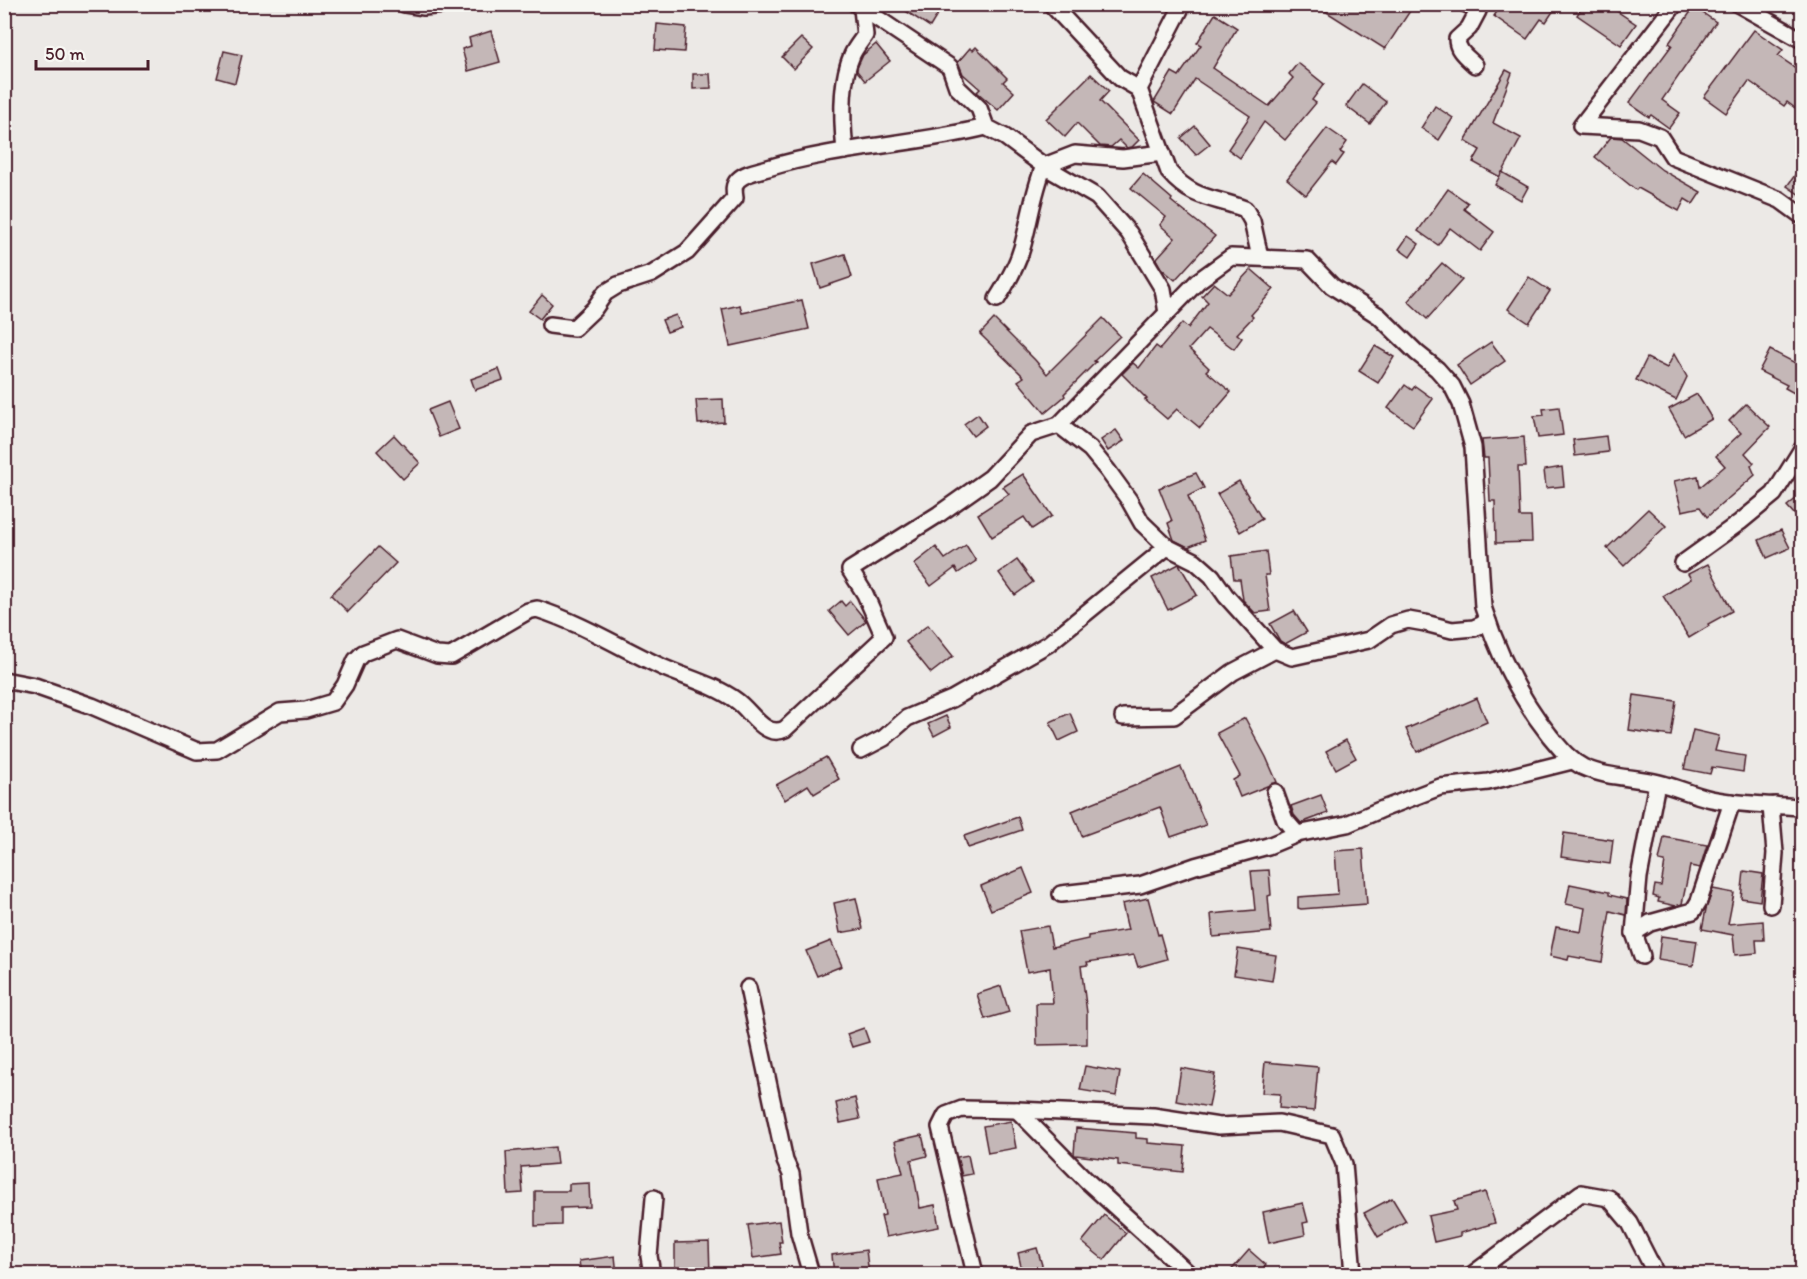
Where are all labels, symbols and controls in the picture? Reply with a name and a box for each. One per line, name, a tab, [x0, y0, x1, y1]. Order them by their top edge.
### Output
scale bar	[36, 33, 148, 71]
text: 50 m	[45, 43, 85, 65]

